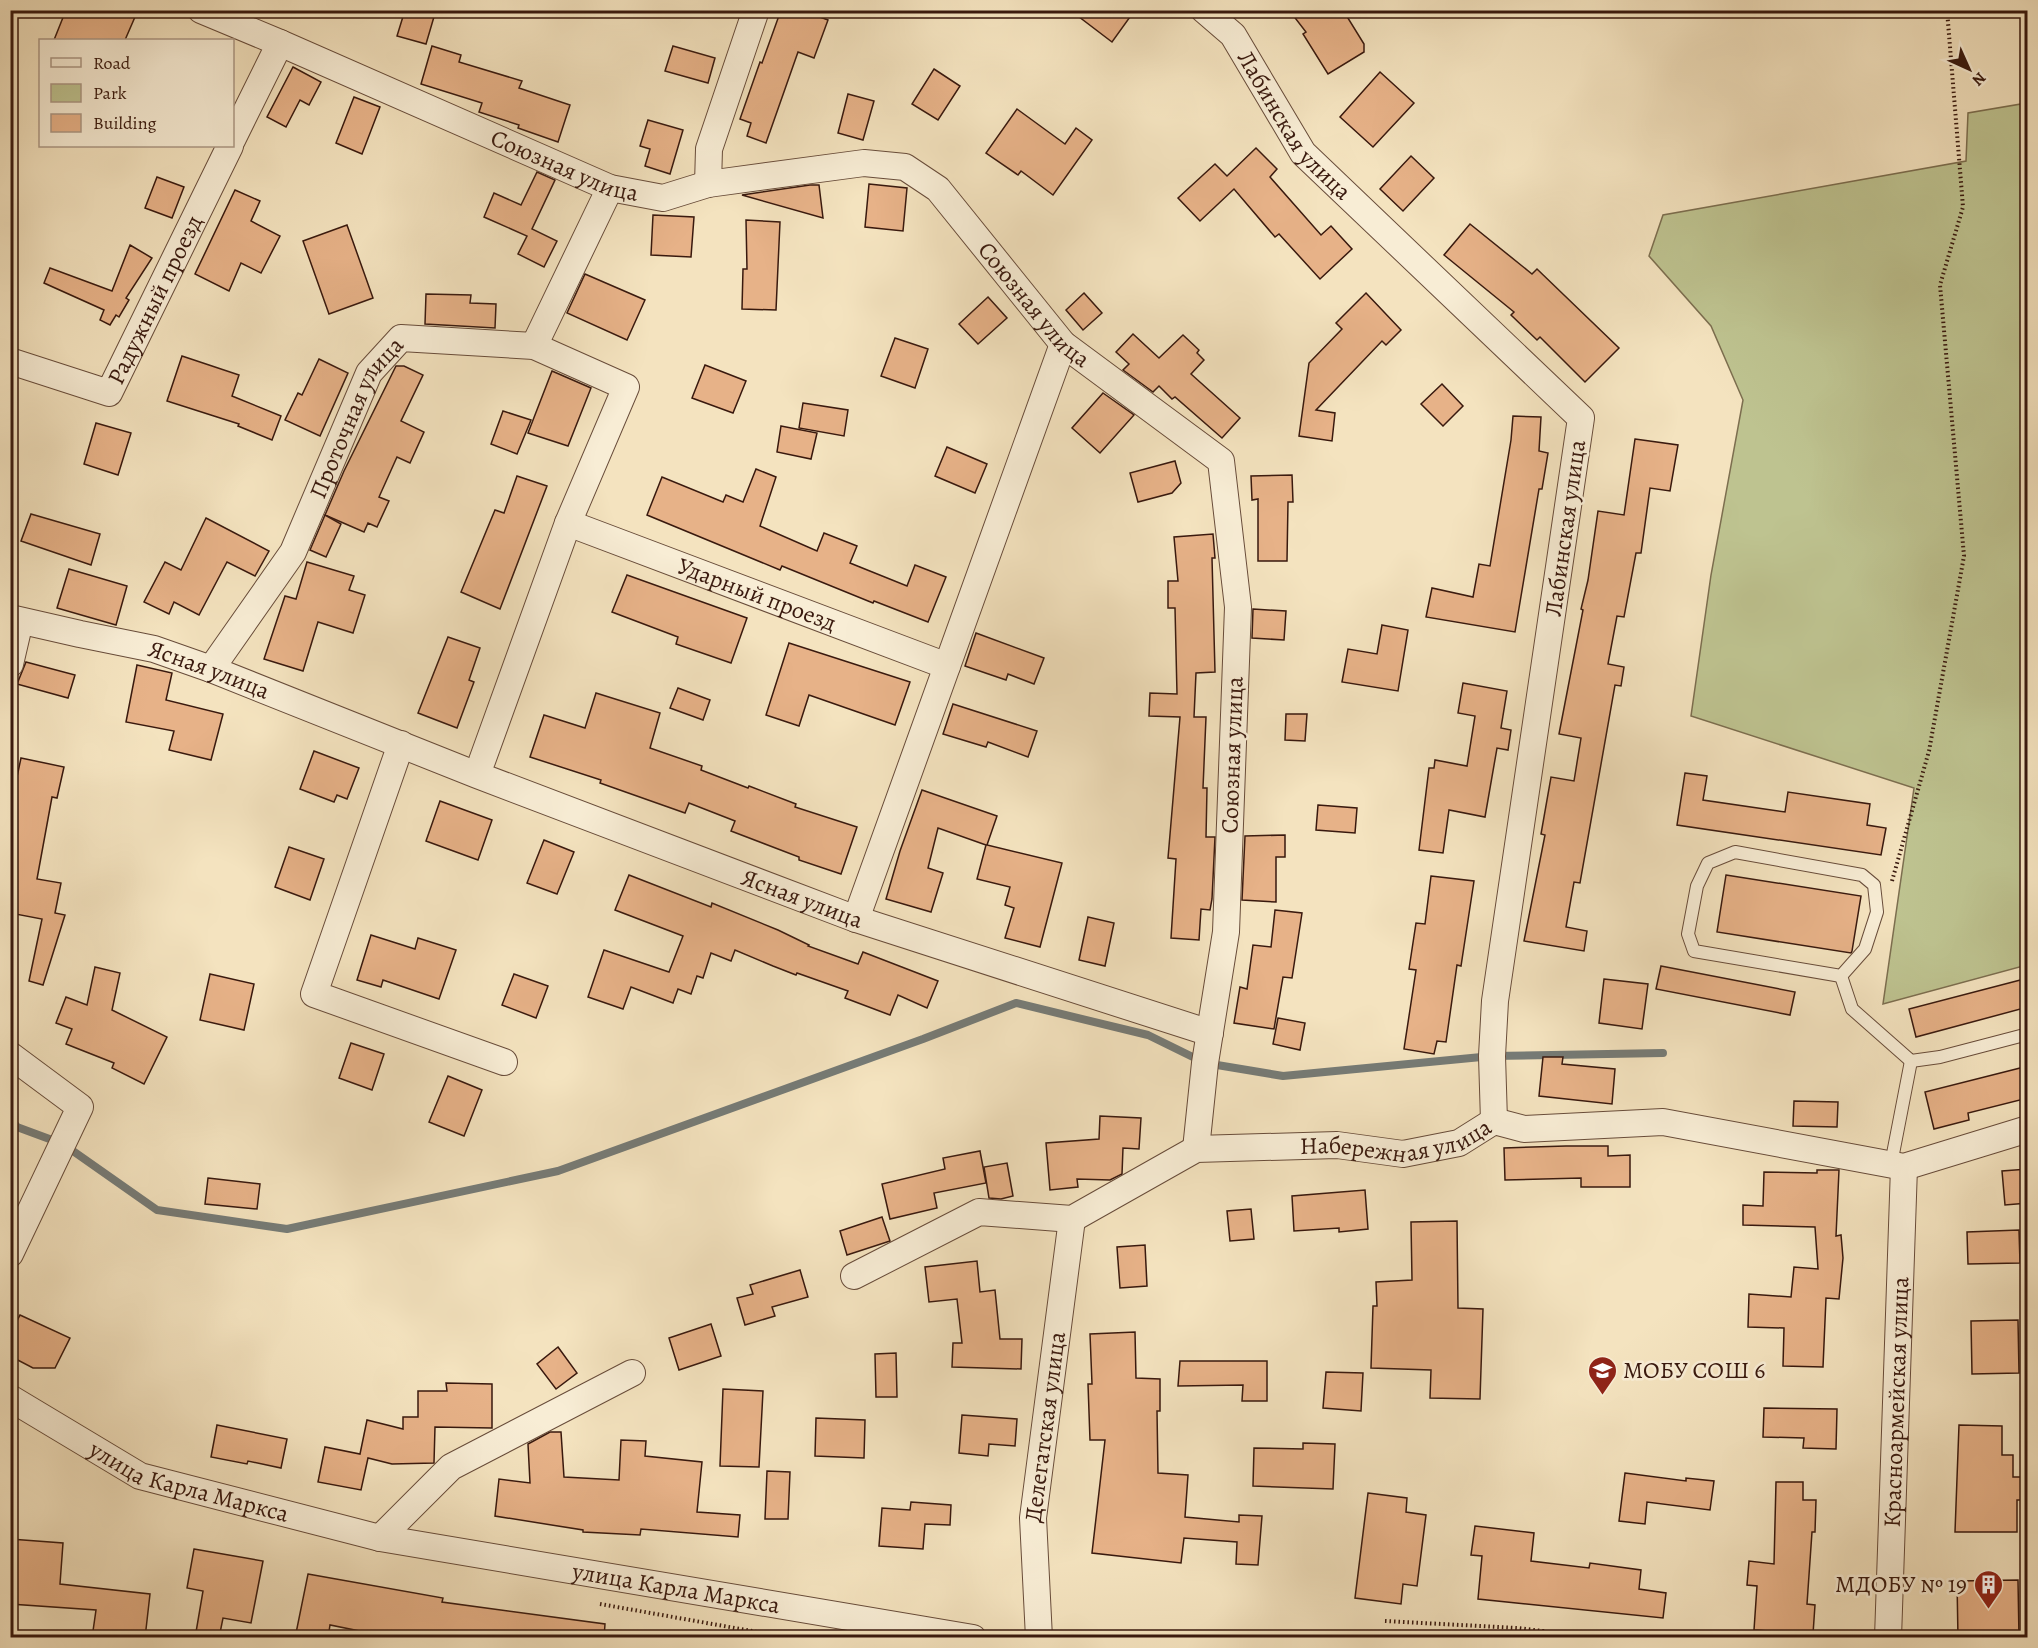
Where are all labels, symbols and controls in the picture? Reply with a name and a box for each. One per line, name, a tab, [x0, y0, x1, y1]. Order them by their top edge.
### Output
legend	[39, 39, 234, 147]
north arrow	[1939, 39, 1999, 99]
street label: Лабинская улица	[1230, 45, 1359, 207]
text: Road	[93, 51, 131, 75]
text: N	[1967, 67, 1991, 91]
text: Park	[93, 81, 127, 105]
text: Building	[93, 111, 157, 135]
street label: Союзная улица	[486, 122, 641, 209]
street label: Радужный проезд	[100, 210, 210, 390]
street label: Союзная улица	[971, 235, 1097, 375]
street label: Проточная улица	[302, 330, 411, 503]
street label: Лабинская улица	[1537, 438, 1593, 618]
street label: Ударный проезд	[673, 550, 841, 639]
street label: Ясная улица	[144, 632, 274, 707]
street label: Союзная улица	[1213, 676, 1251, 834]
street label: Ясная улица	[737, 861, 867, 936]
street label: Набережная улица	[1299, 1111, 1497, 1170]
street label: Красноармейская улица	[1876, 1276, 1916, 1528]
street label: Делегатская улица	[1017, 1330, 1073, 1524]
school or university icon: МОБУ СОШ 6	[1586, 1354, 1618, 1396]
place label: МОБУ СОШ 6	[1623, 1354, 1765, 1386]
street label: улица Карла Маркса	[83, 1433, 292, 1530]
street label: улица Карла Маркса	[569, 1555, 782, 1621]
place label: МДОБУ № 19	[1835, 1568, 1967, 1600]
building icon: МДОБУ № 19	[1972, 1568, 2004, 1610]

